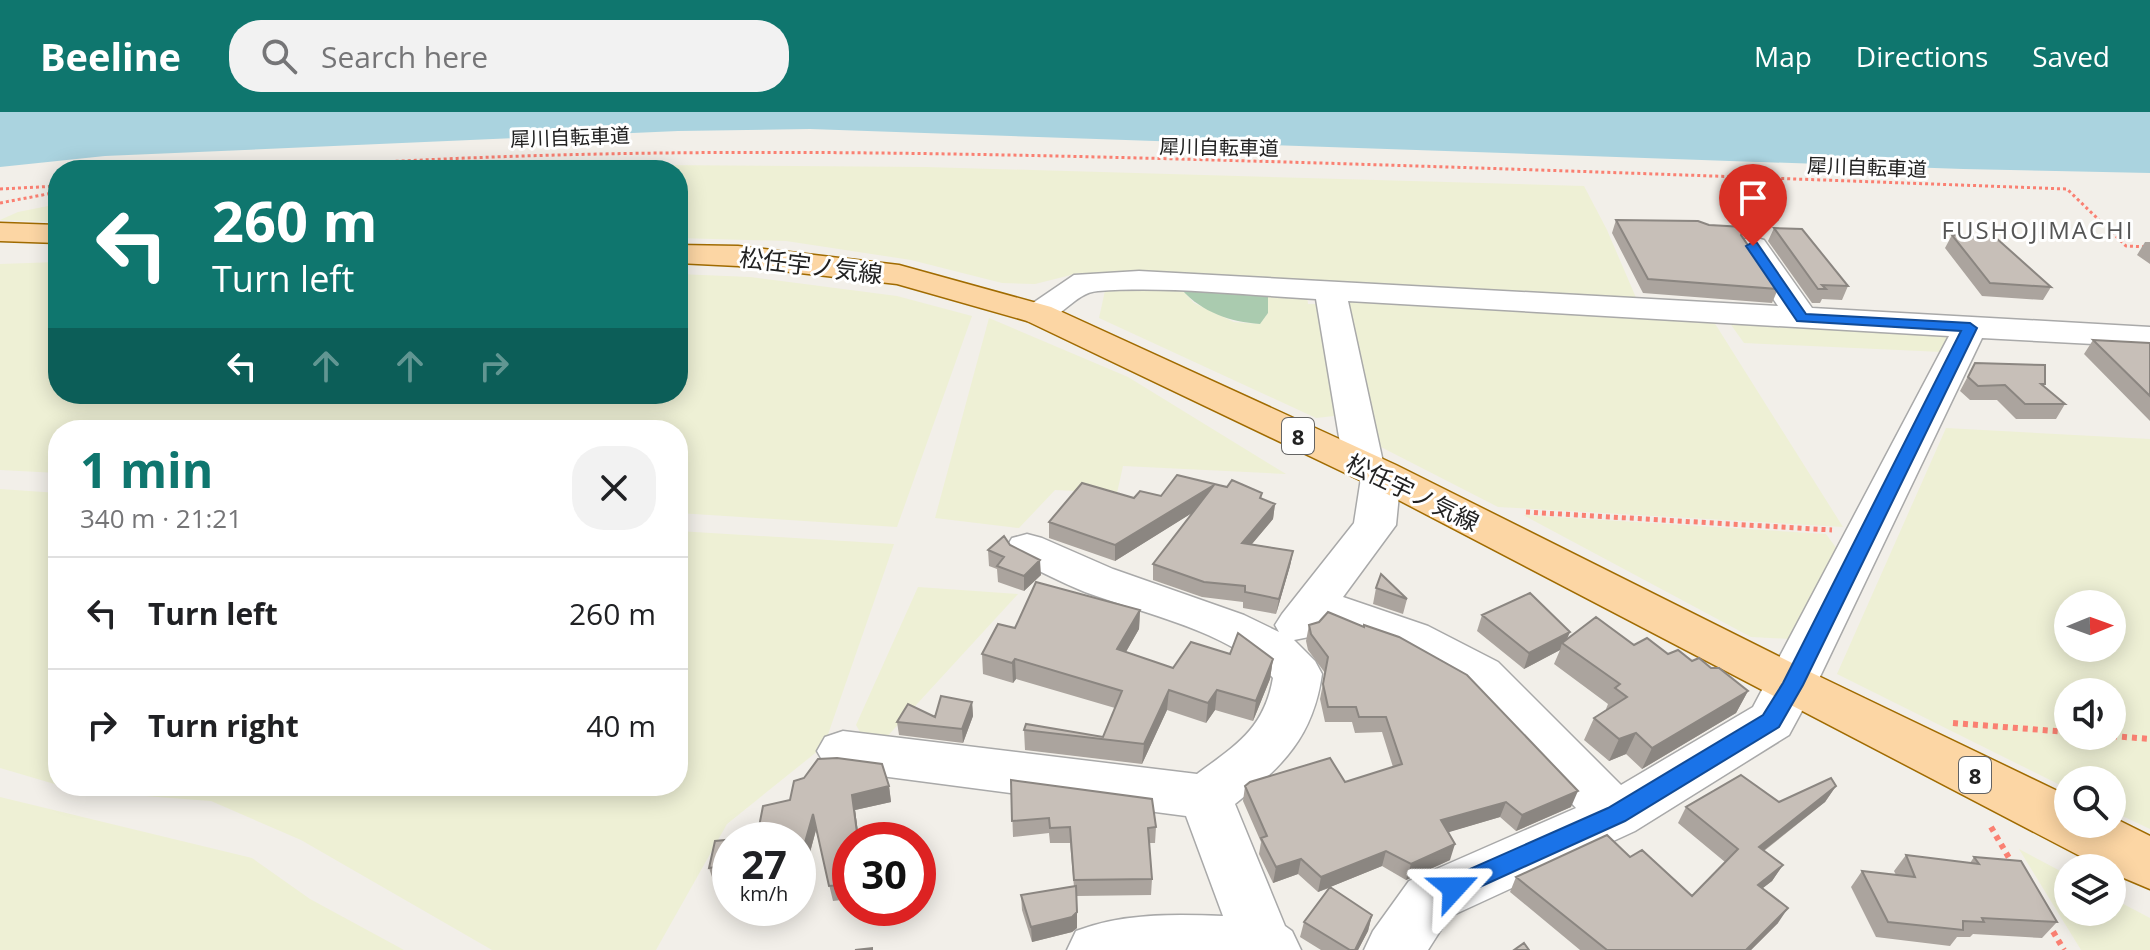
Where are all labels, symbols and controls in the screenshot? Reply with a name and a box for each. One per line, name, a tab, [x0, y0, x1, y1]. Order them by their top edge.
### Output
search box	[229, 20, 789, 92]
text: Beeline	[40, 30, 181, 82]
icon: search	[257, 34, 301, 78]
text: Search here	[321, 36, 488, 77]
text: Map	[1754, 37, 1812, 75]
text: Directions	[1856, 37, 1988, 75]
text: Saved	[2032, 37, 2110, 75]
street label: 犀川自転車道	[510, 121, 630, 153]
street label: 犀川自転車道	[1159, 132, 1279, 162]
street label: 犀川自転車道	[1807, 151, 1927, 183]
pin	[1719, 164, 1787, 246]
icon: arrive	[1731, 176, 1775, 220]
text: 260 m	[212, 182, 378, 258]
icon: left	[80, 192, 184, 296]
district label: FUSHOJIMACHI	[1942, 213, 2134, 246]
street label: 松任宇ノ気線	[738, 240, 884, 290]
text: Turn left	[212, 254, 354, 303]
icon: left	[220, 344, 264, 388]
icon: ahead	[304, 344, 348, 388]
icon: ahead	[388, 344, 432, 388]
icon: right	[472, 344, 516, 388]
road number: 8	[1282, 418, 1314, 454]
text: 1 min	[80, 437, 213, 502]
button: close	[572, 446, 656, 530]
street label: 松任宇ノ気線	[1341, 446, 1485, 538]
text: 340 m · 21:21	[80, 500, 242, 536]
north arrow	[2054, 590, 2126, 662]
map controls	[2054, 590, 2126, 926]
icon: left	[80, 591, 124, 635]
text: Turn left	[148, 593, 278, 634]
text: 260 m	[569, 593, 656, 634]
button: sound	[2054, 678, 2126, 750]
icon: right	[80, 703, 124, 747]
text: Turn right	[148, 705, 299, 746]
text: 40 m	[586, 705, 656, 746]
road number: 8	[1959, 757, 1991, 793]
button: search	[2054, 766, 2126, 838]
speed limit sign: 30	[832, 822, 936, 926]
text: 27	[741, 836, 787, 891]
position arrow	[1412, 846, 1496, 930]
button: layers	[2054, 854, 2126, 926]
text: km/h	[740, 880, 788, 907]

